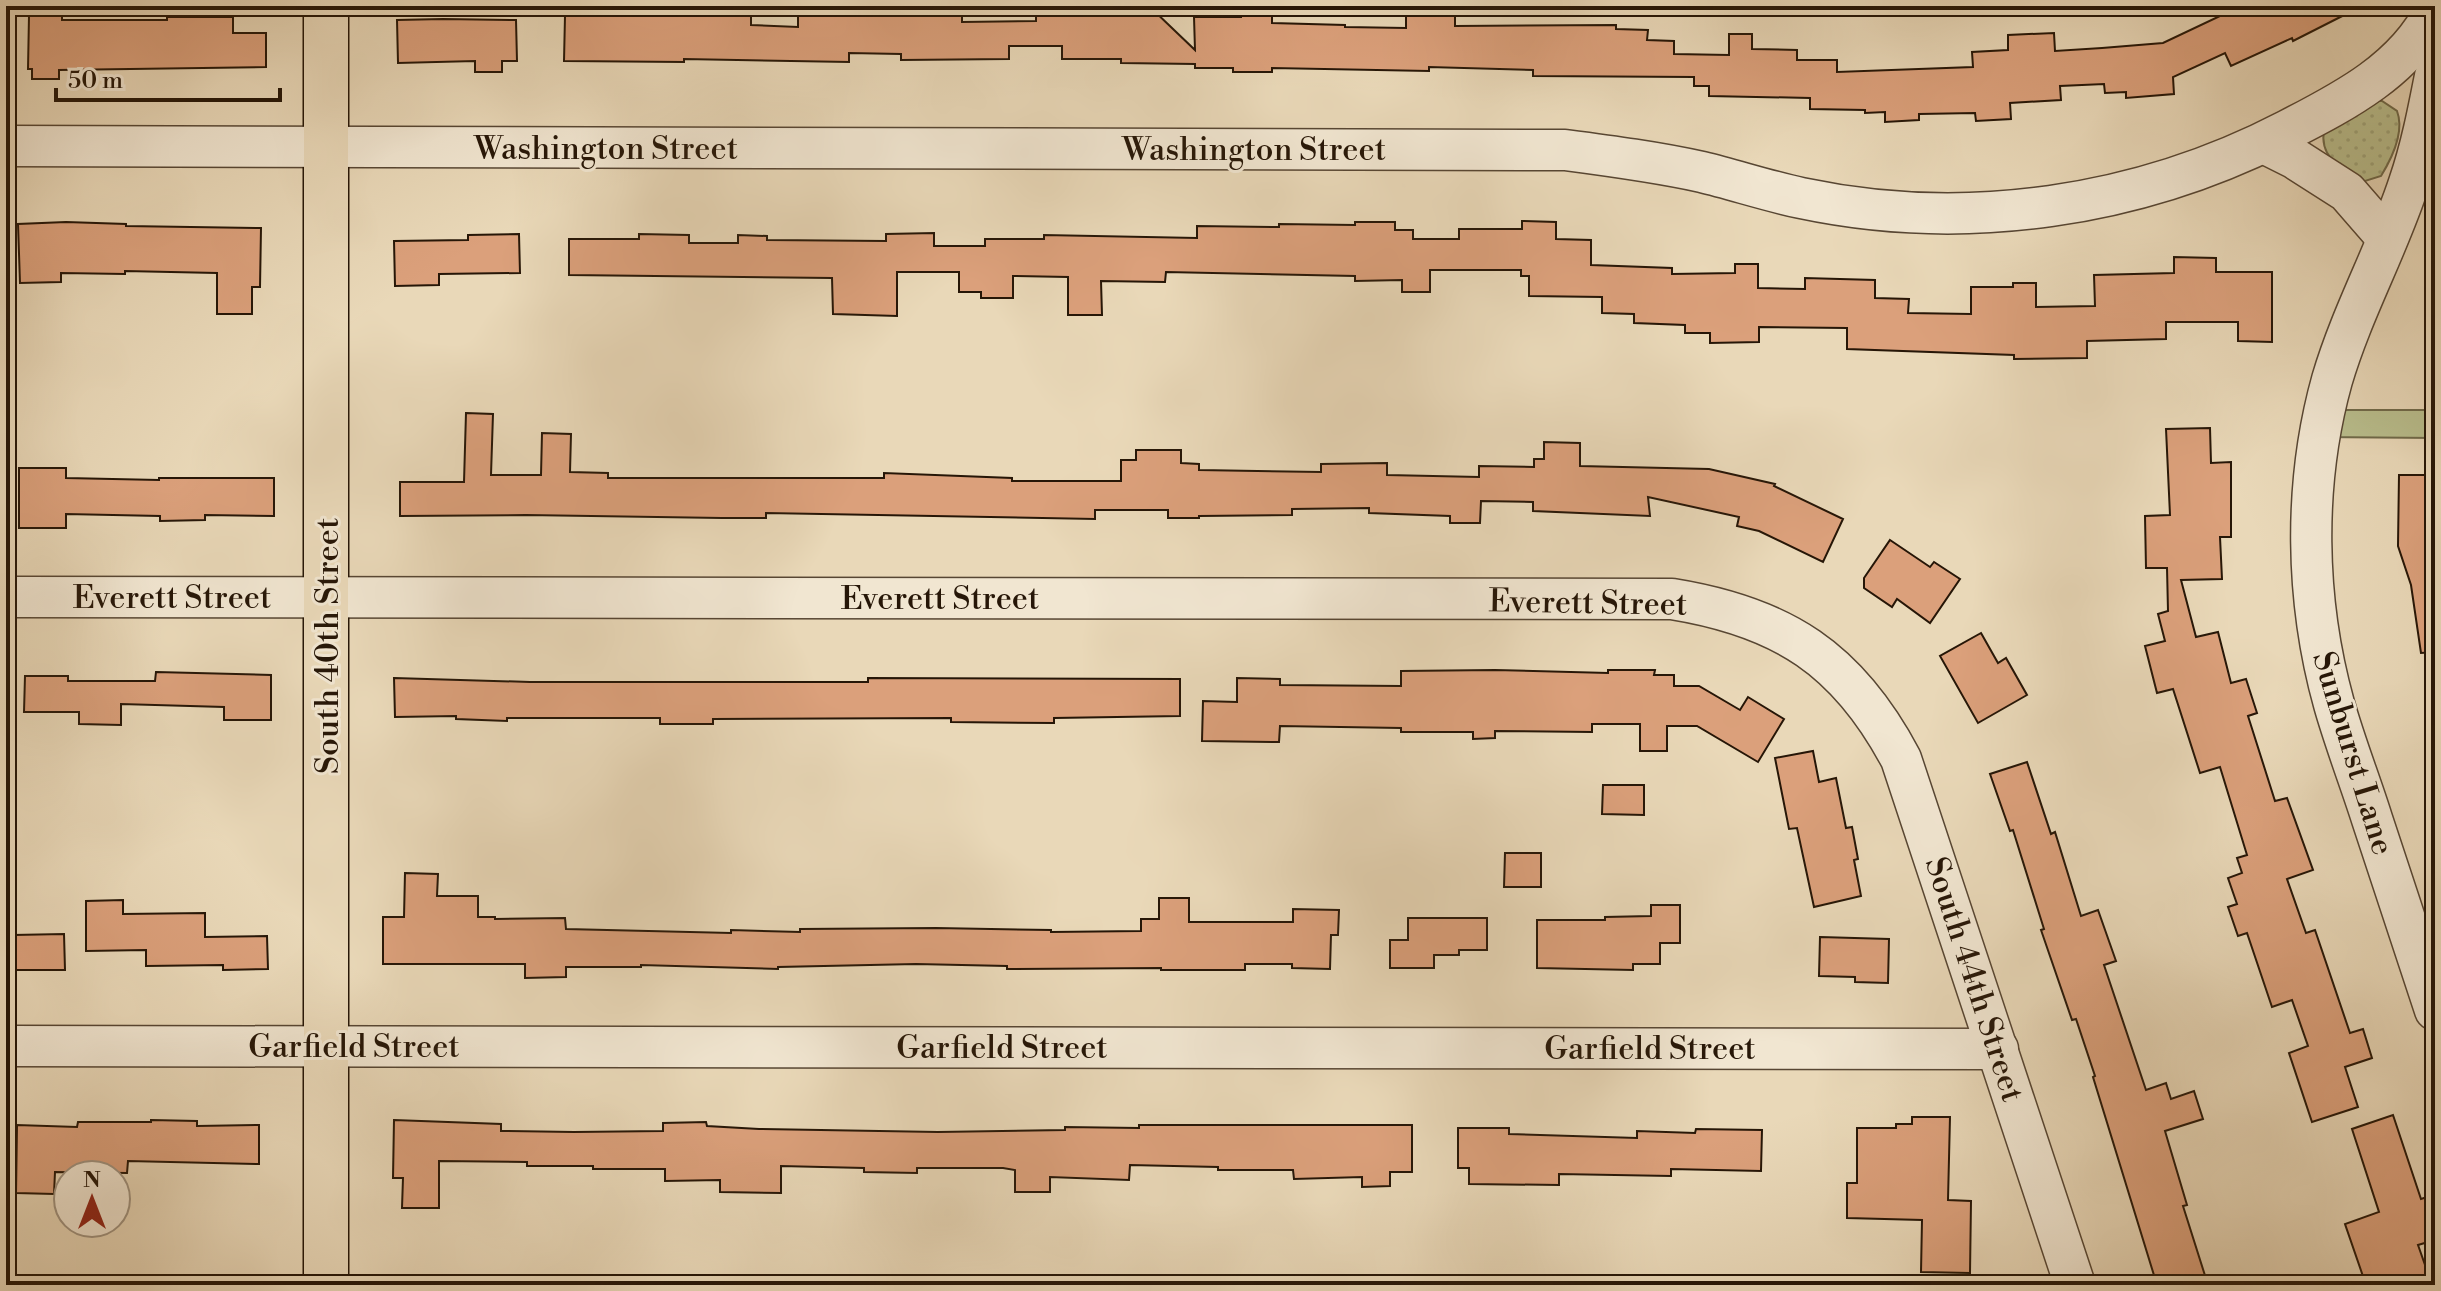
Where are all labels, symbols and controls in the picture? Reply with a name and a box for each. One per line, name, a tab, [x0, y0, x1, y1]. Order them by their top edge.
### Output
scale bar	[56, 52, 280, 102]
text: 50 m	[68, 66, 123, 96]
street label: Washington Street	[473, 129, 738, 169]
street label: Washington Street	[1121, 130, 1386, 170]
street label: South 40th Street	[308, 518, 348, 774]
street label: Everett Street	[73, 578, 271, 618]
street label: Everett Street	[841, 579, 1039, 619]
street label: Everett Street	[1488, 581, 1688, 625]
street label: Sunburst Lane	[2303, 647, 2403, 860]
street label: South 44th Street	[1916, 852, 2032, 1107]
street label: Garfield Street	[248, 1027, 460, 1067]
street label: Garfield Street	[896, 1028, 1108, 1068]
street label: Garfield Street	[1544, 1029, 1756, 1069]
north arrow	[52, 1159, 132, 1239]
text: N	[83, 1167, 101, 1194]

